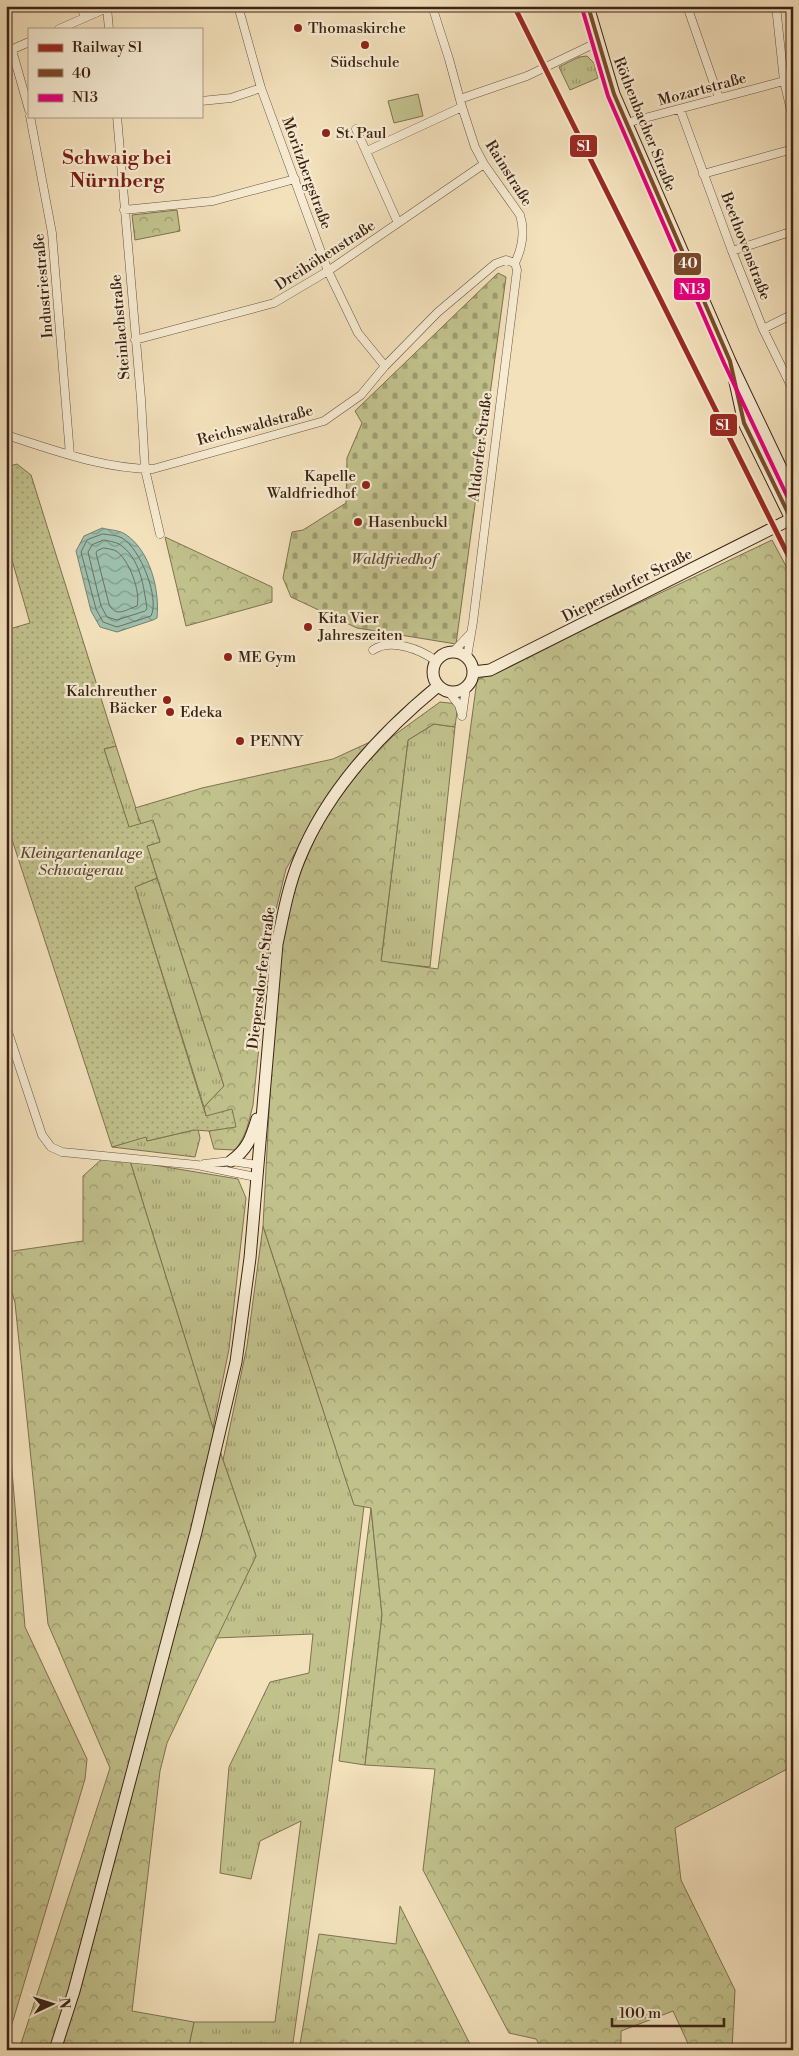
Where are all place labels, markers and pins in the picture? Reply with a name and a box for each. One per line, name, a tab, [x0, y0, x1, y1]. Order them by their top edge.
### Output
place label: Thomaskirche	[308, 19, 406, 38]
marker: Thomaskirche	[292, 22, 304, 34]
marker: Südschule	[359, 39, 371, 51]
place label: Südschule	[330, 53, 400, 72]
place label: St. Paul	[336, 124, 387, 143]
marker: St. Paul	[320, 127, 332, 139]
place label: Kapelle Waldfriedhof	[266, 467, 357, 503]
marker: Kapelle Waldfriedhof	[360, 479, 372, 491]
place label: Hasenbuckl	[368, 513, 448, 532]
marker: Hasenbuckl	[352, 516, 364, 528]
place label: Kita Vier Jahreszeiten	[317, 609, 403, 645]
marker: Kita Vier Jahreszeiten	[302, 621, 314, 633]
place label: ME Gym	[238, 648, 296, 667]
marker: ME Gym	[222, 651, 234, 663]
place label: Kalchreuther Bäcker	[66, 682, 158, 718]
marker: Kalchreuther Bäcker	[161, 694, 173, 706]
place label: Edeka	[180, 703, 223, 722]
marker: Edeka	[164, 706, 176, 718]
place label: PENNY	[250, 732, 304, 751]
marker: PENNY	[234, 735, 246, 747]

